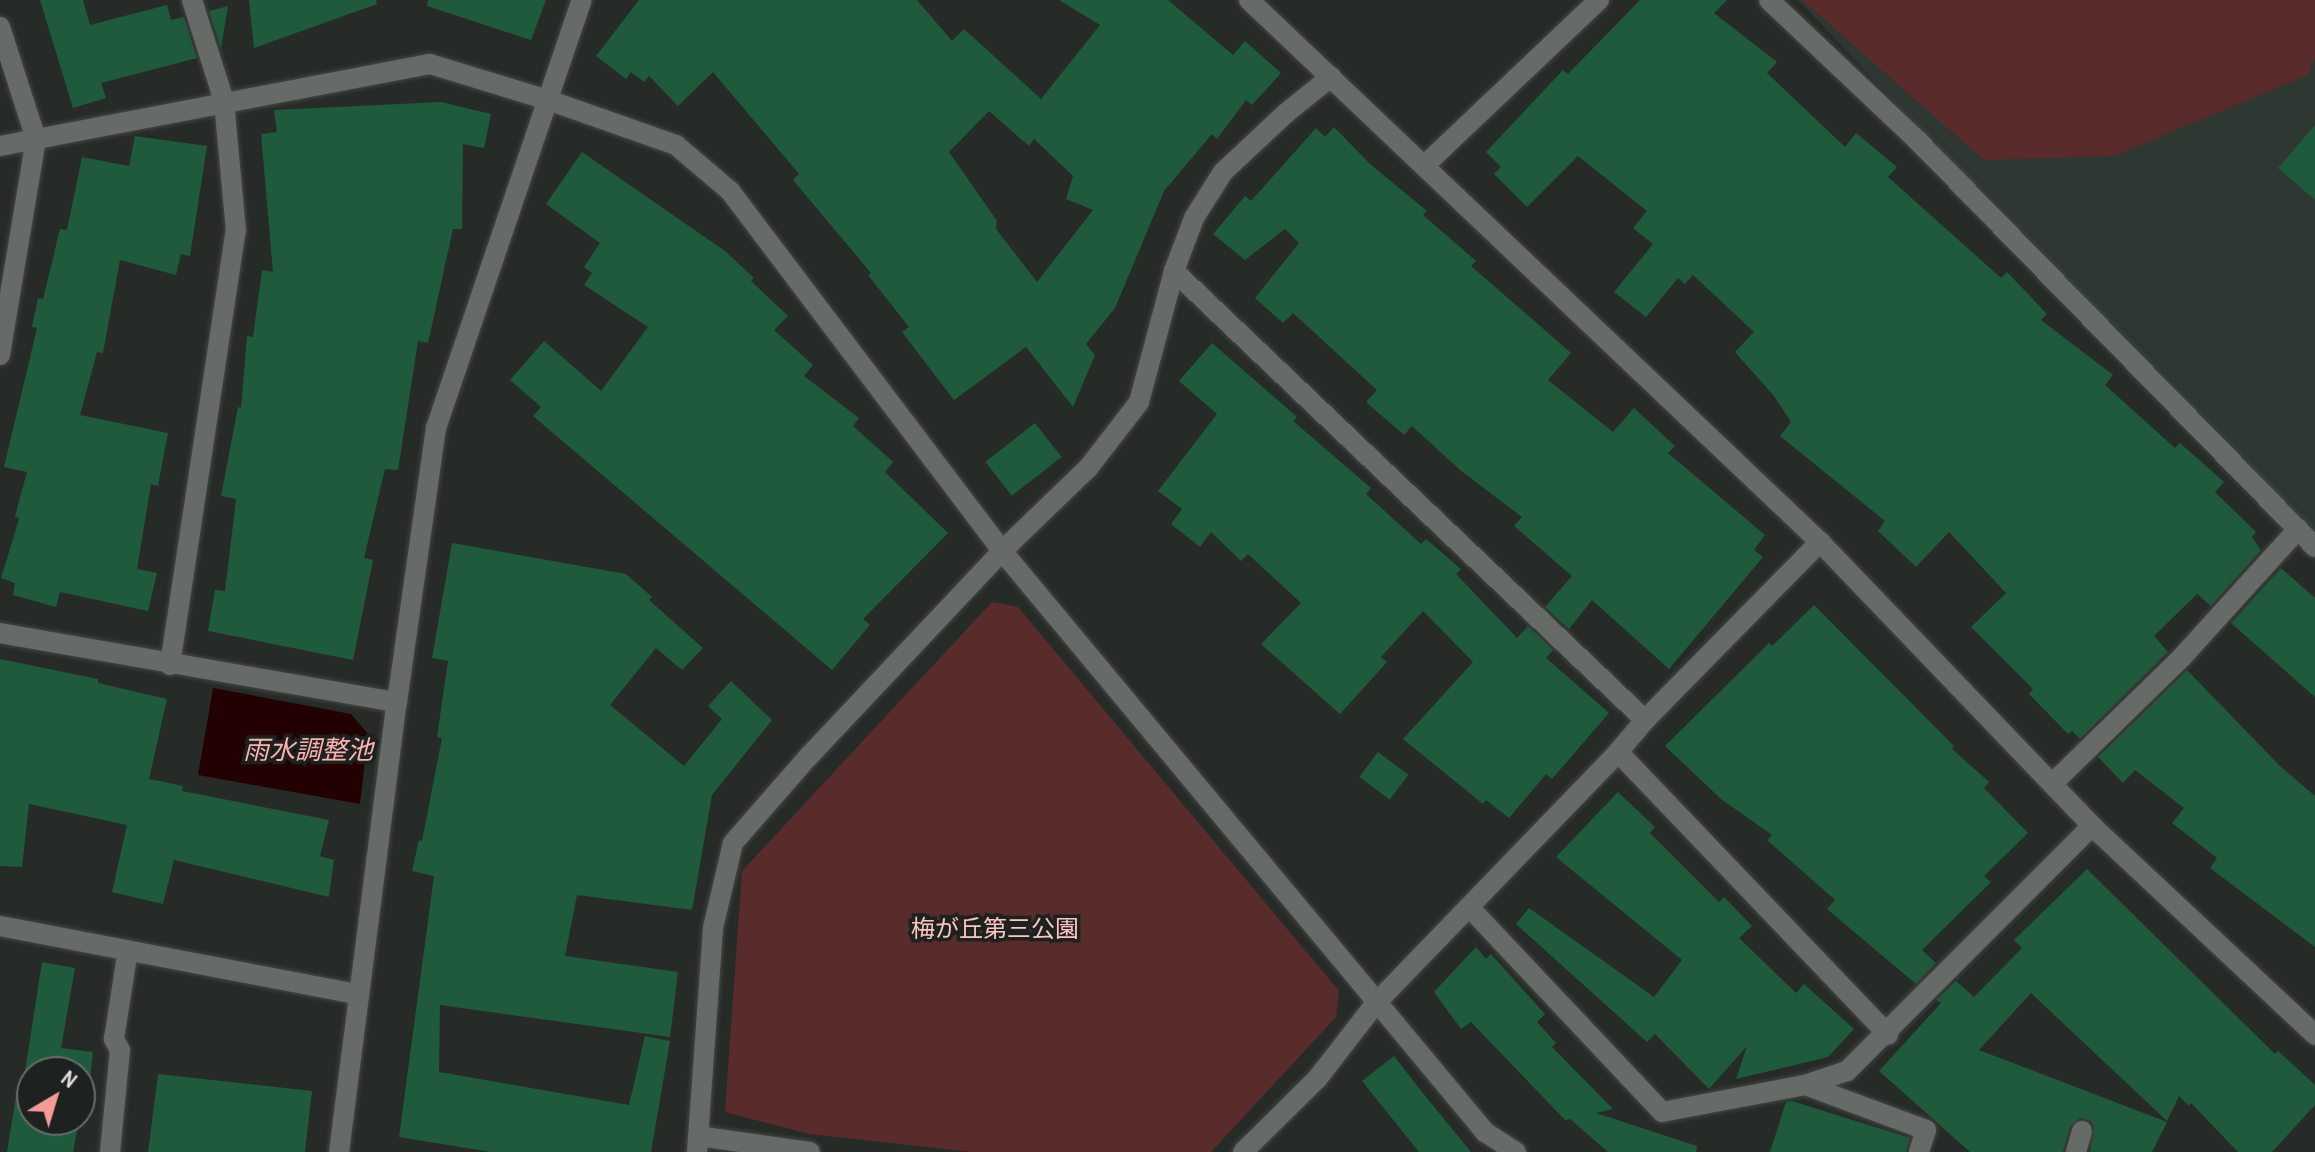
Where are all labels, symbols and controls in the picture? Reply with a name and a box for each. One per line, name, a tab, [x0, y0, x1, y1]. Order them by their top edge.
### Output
water label: 雨水調整池	[243, 734, 373, 766]
park label: 梅が丘第三公園	[911, 915, 1079, 943]
north arrow	[16, 1056, 96, 1136]
text: N	[55, 1063, 84, 1094]

